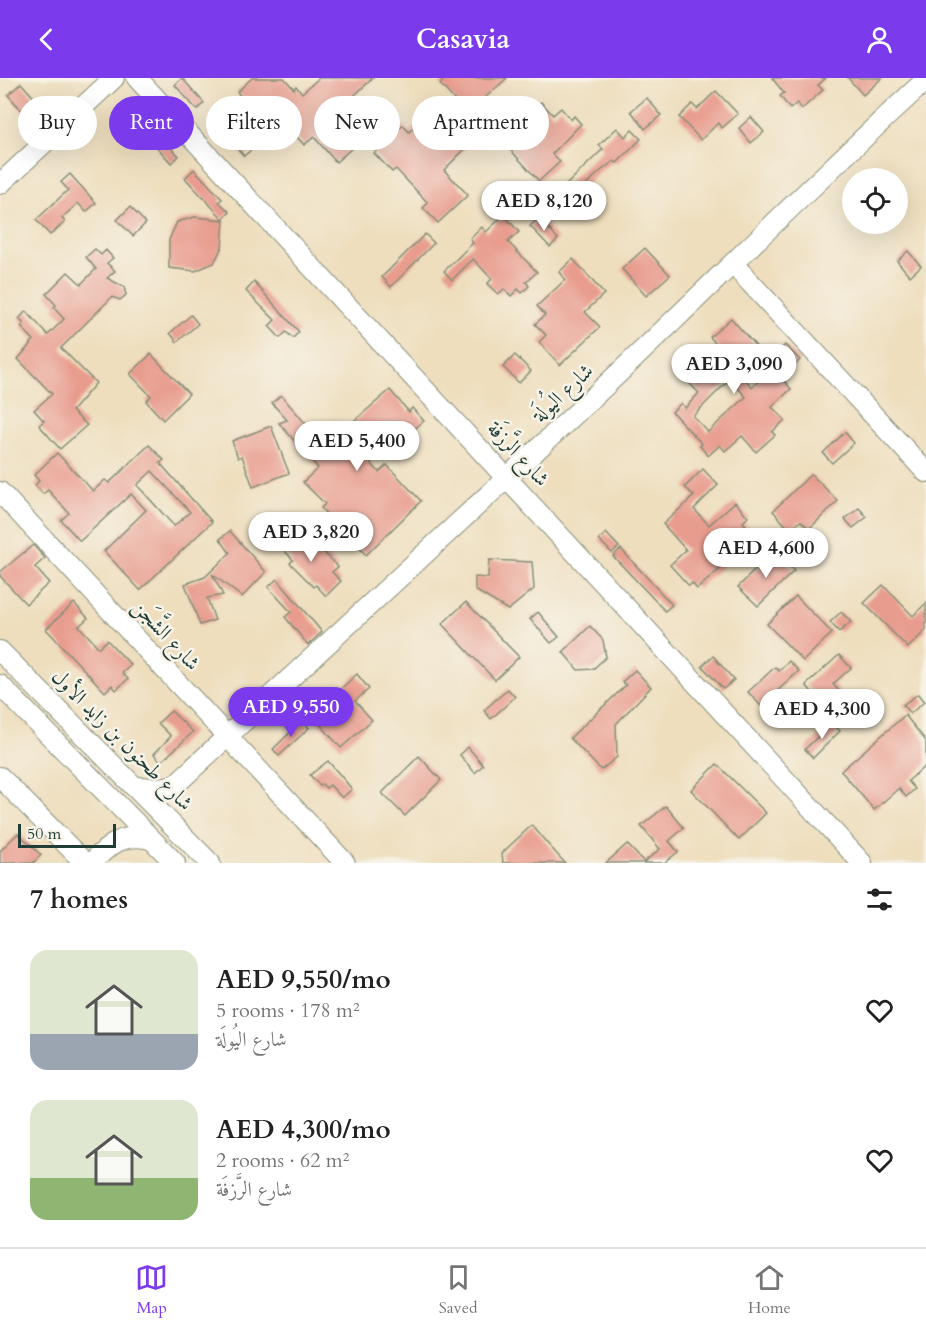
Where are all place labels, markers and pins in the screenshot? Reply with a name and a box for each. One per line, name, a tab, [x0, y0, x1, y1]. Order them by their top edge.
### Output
pin: AED 8,120	[475, 181, 613, 232]
pin: AED 3,090	[665, 344, 803, 395]
pin: AED 5,400	[288, 421, 426, 472]
pin: AED 3,820	[242, 512, 380, 563]
pin: AED 4,600	[697, 528, 835, 579]
pin: AED 9,550	[222, 687, 360, 738]
pin: AED 4,300	[753, 689, 891, 740]

